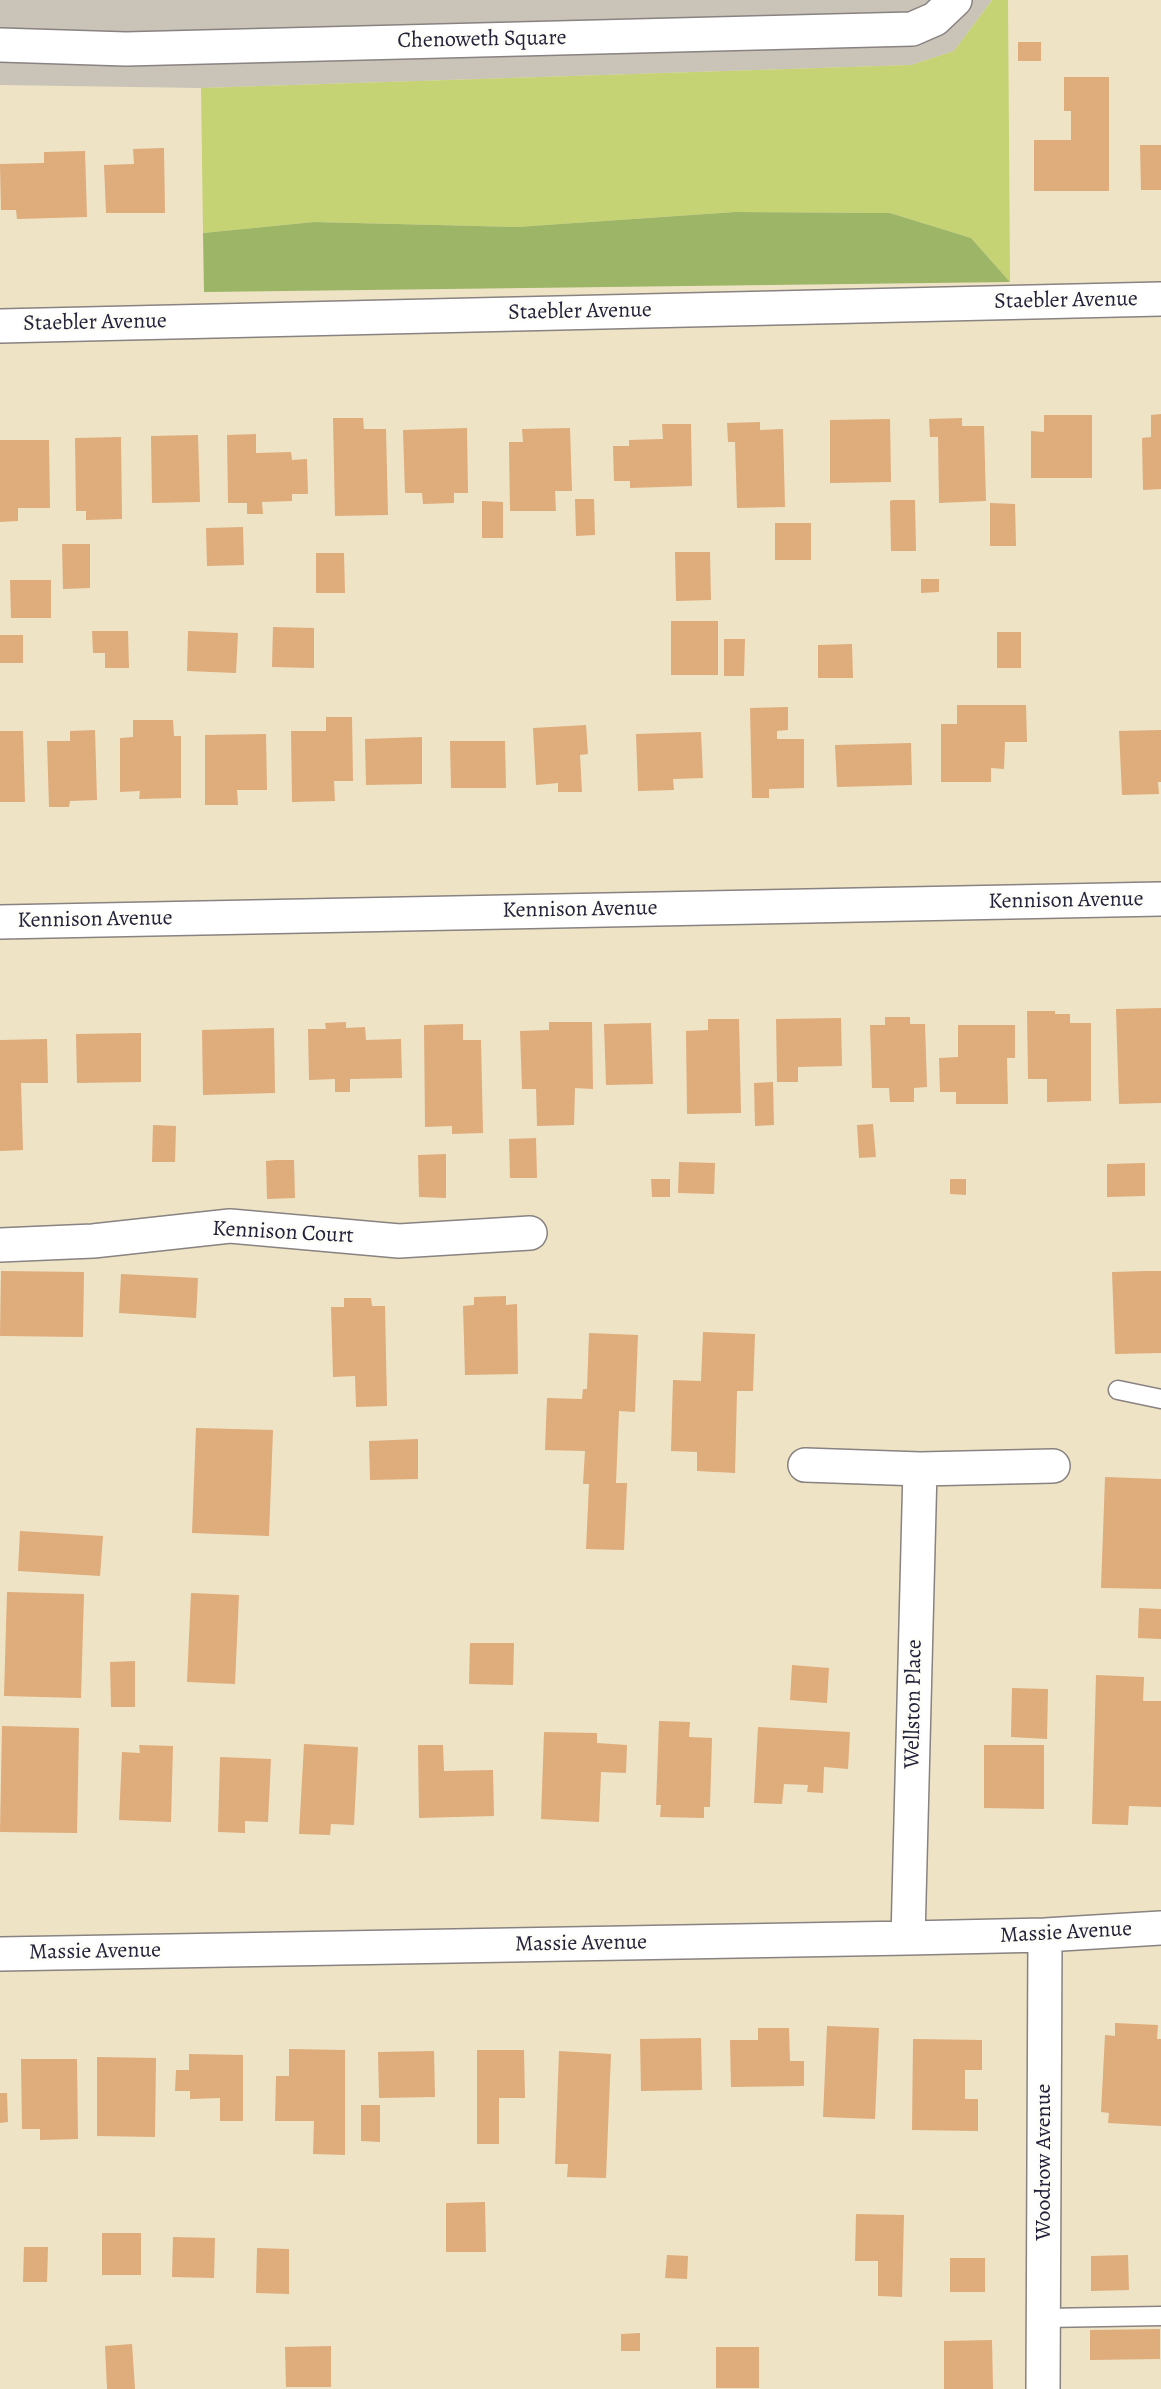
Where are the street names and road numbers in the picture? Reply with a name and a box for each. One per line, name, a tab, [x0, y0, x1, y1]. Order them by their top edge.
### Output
street label: Chenoweth Square	[397, 25, 567, 55]
street label: Staebler Avenue	[994, 287, 1138, 315]
street label: Staebler Avenue	[508, 298, 652, 326]
street label: Staebler Avenue	[23, 309, 167, 337]
street label: Kennison Avenue	[988, 886, 1144, 916]
street label: Kennison Avenue	[502, 895, 658, 925]
street label: Kennison Avenue	[17, 905, 173, 935]
street label: Kennison Court	[212, 1216, 354, 1250]
street label: Wellston Place	[900, 1639, 928, 1769]
street label: Massie Avenue	[999, 1916, 1133, 1950]
street label: Massie Avenue	[515, 1930, 647, 1958]
street label: Massie Avenue	[29, 1938, 161, 1966]
street label: Woodrow Avenue	[1032, 2084, 1058, 2240]

